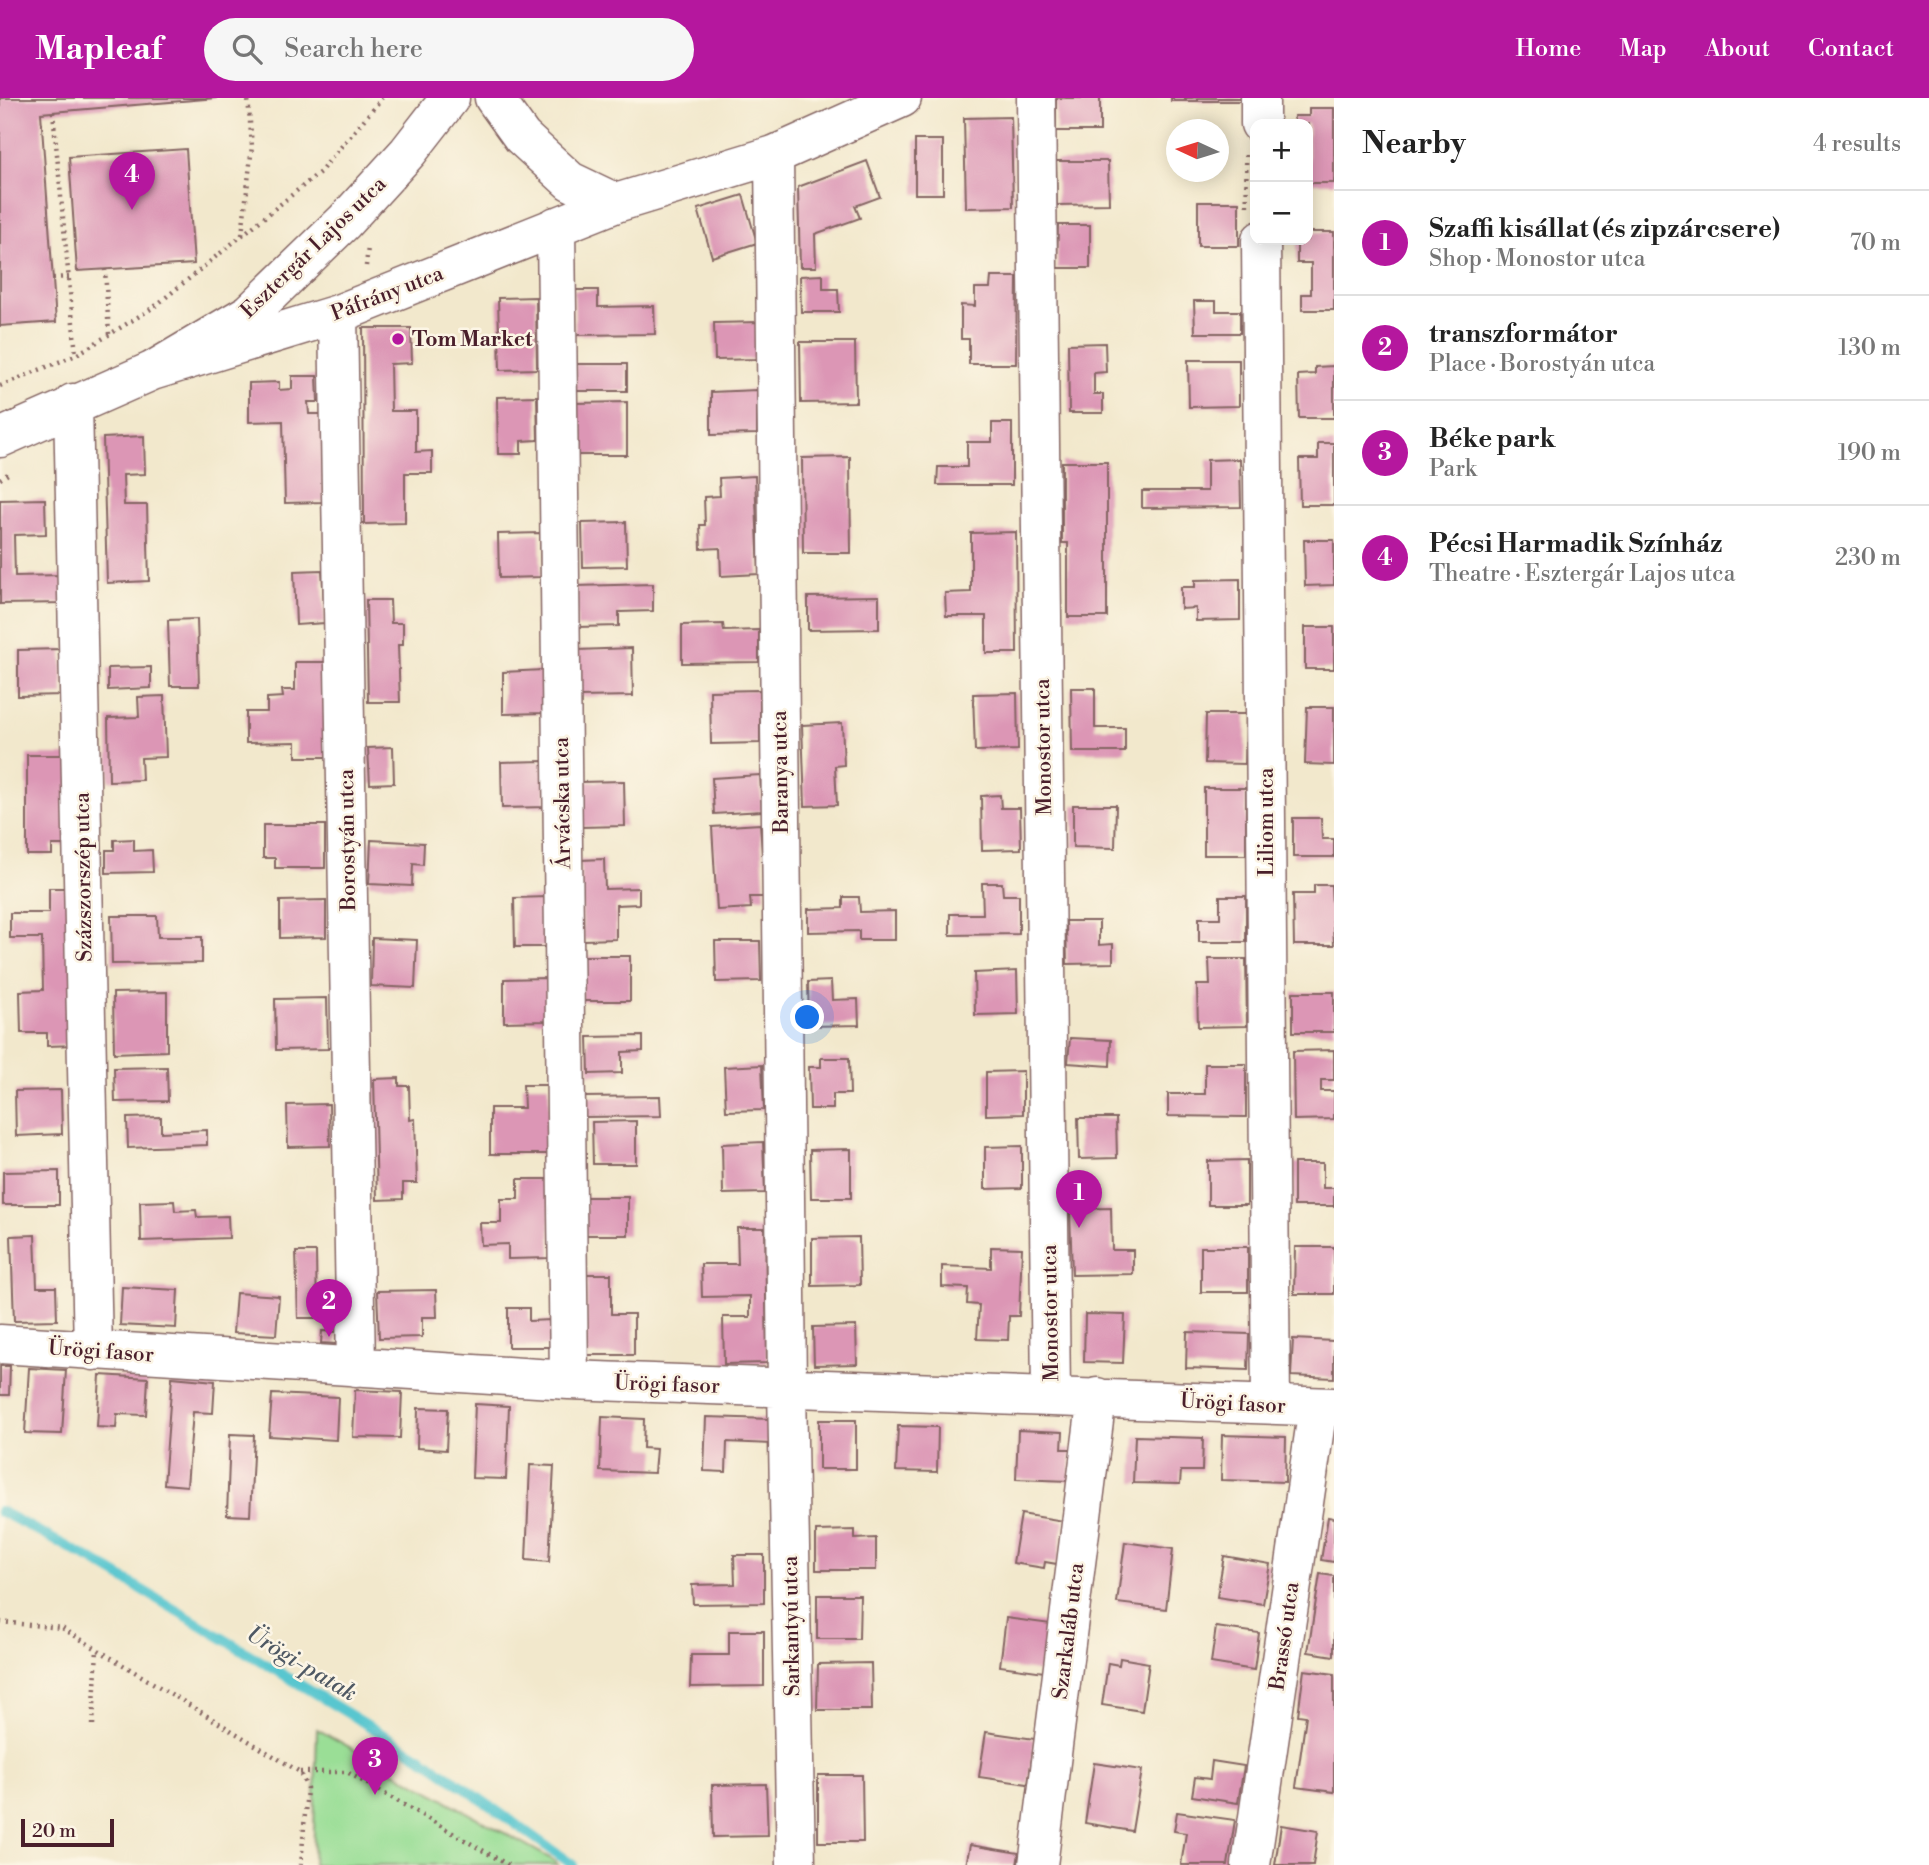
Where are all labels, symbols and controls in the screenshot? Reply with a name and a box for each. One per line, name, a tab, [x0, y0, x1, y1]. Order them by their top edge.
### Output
search box	[204, 18, 694, 81]
text: Mapleaf	[35, 29, 162, 70]
icon: search	[228, 30, 266, 68]
text: Search here	[284, 33, 423, 65]
text: Home	[1516, 34, 1581, 64]
text: Map	[1619, 34, 1667, 64]
text: About	[1705, 34, 1770, 64]
text: Contact	[1808, 34, 1894, 64]
north arrow	[1166, 119, 1229, 182]
map controls	[1250, 119, 1313, 245]
button: +	[1250, 119, 1313, 182]
text: Nearby	[1362, 125, 1466, 163]
text: 4 results	[1813, 130, 1901, 158]
pin: 4	[109, 152, 155, 210]
street label: Esztergár Lajos utca	[235, 171, 392, 324]
button: −	[1250, 182, 1313, 245]
text: Szaffi kisállat (és zipzárcsere)	[1429, 213, 1780, 245]
text: 1	[1379, 229, 1391, 257]
text: 70 m	[1850, 229, 1901, 257]
text: Shop · Monostor utca	[1429, 245, 1645, 273]
street label: Páfrány utca	[327, 260, 448, 327]
text: transzformátor	[1429, 318, 1618, 350]
place label: Tom Market	[412, 327, 533, 353]
marker: Tom Market	[390, 331, 406, 347]
text: 2	[1378, 334, 1392, 362]
text: 130 m	[1838, 334, 1901, 362]
text: Place · Borostyán utca	[1429, 350, 1655, 378]
text: Béke park	[1429, 423, 1556, 455]
text: 3	[1378, 439, 1392, 467]
text: 190 m	[1838, 439, 1901, 467]
text: Park	[1429, 455, 1477, 483]
text: Pécsi Harmadik Színház	[1429, 528, 1722, 560]
text: 4	[1377, 544, 1393, 572]
text: 230 m	[1835, 544, 1901, 572]
text: Theatre · Esztergár Lajos utca	[1429, 560, 1735, 588]
street label: Monostor utca	[1030, 678, 1058, 816]
street label: Baranya utca	[767, 710, 795, 835]
street label: Árvácska utca	[547, 736, 577, 870]
street label: Liliom utca	[1254, 767, 1280, 876]
street label: Borostyán utca	[334, 768, 362, 912]
street label: Százszorszép utca	[70, 792, 98, 962]
your location	[790, 1000, 824, 1034]
pin: 1	[1056, 1170, 1102, 1228]
street label: Monostor utca	[1037, 1244, 1065, 1382]
pin: 2	[306, 1279, 352, 1337]
street label: Ürögi fasor	[47, 1333, 155, 1369]
street label: Ürögi fasor	[613, 1368, 721, 1400]
street label: Ürögi fasor	[1179, 1386, 1287, 1420]
street label: Sarkantyú utca	[778, 1555, 806, 1697]
street label: Szarkaláb utca	[1048, 1561, 1090, 1701]
street label: Brassó utca	[1264, 1580, 1306, 1693]
water label: Ürögi-patak	[241, 1618, 363, 1708]
pin: 3	[352, 1737, 398, 1795]
scale bar	[21, 1816, 114, 1848]
text: 20 m	[32, 1819, 76, 1843]

